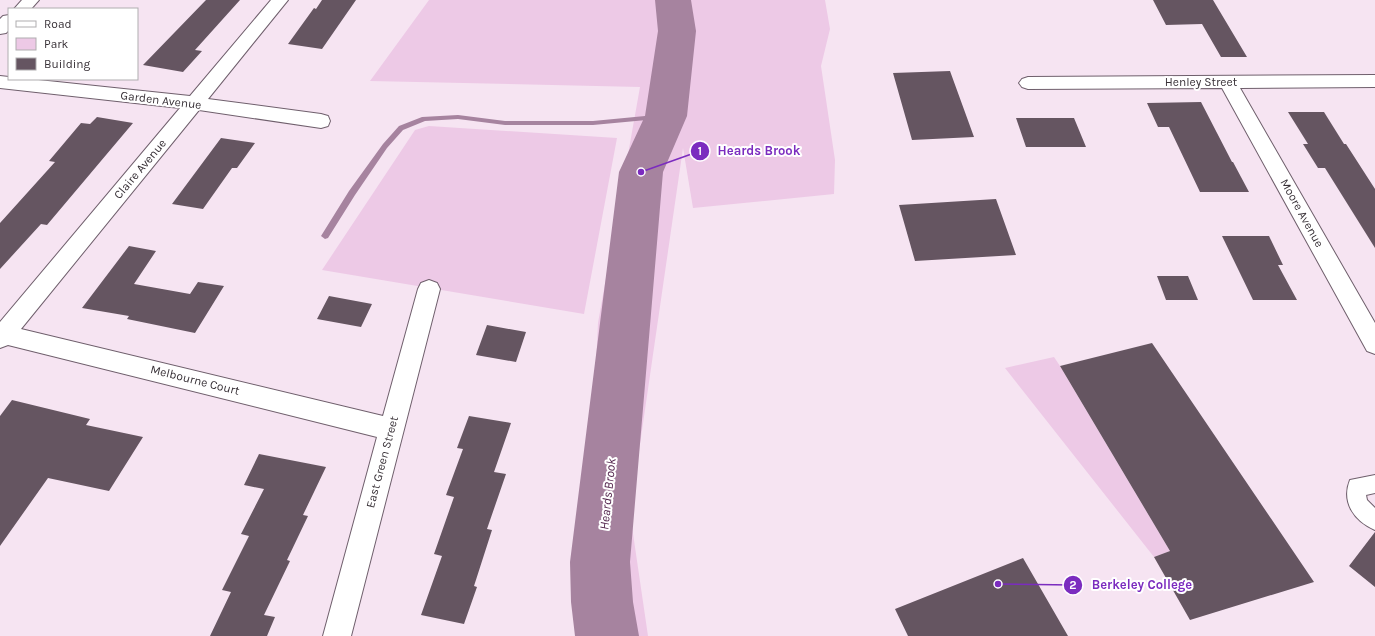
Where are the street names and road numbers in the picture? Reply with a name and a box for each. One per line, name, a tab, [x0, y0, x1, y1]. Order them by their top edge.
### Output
street label: Henley Street	[1165, 75, 1238, 89]
street label: Garden Avenue	[120, 88, 202, 112]
street label: Claire Avenue	[111, 136, 169, 202]
street label: Moore Avenue	[1277, 176, 1327, 250]
street label: Melbourne Court	[149, 362, 241, 398]
street label: East Green Street	[363, 414, 401, 509]

